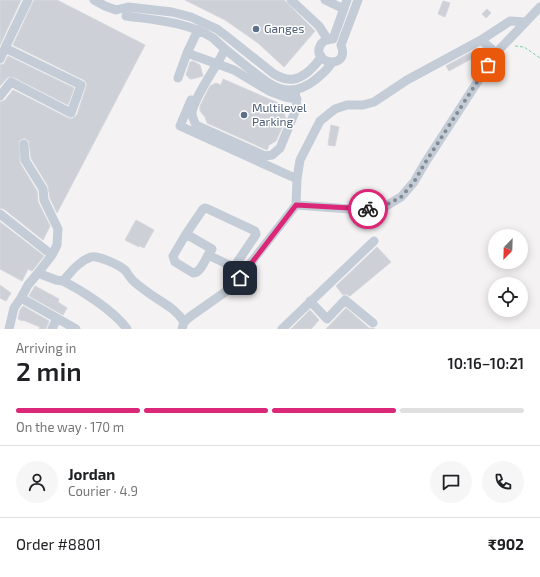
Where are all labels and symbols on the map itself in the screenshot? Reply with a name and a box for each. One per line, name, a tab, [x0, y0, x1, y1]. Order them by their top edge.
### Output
place label: Ganges	[264, 21, 304, 35]
marker: Ganges	[251, 24, 261, 34]
pin	[471, 48, 505, 82]
place label: Multilevel Parking	[252, 100, 307, 128]
marker: Multilevel Parking	[239, 110, 249, 120]
courier	[348, 189, 388, 229]
north arrow	[488, 229, 528, 269]
pin	[223, 261, 257, 295]

